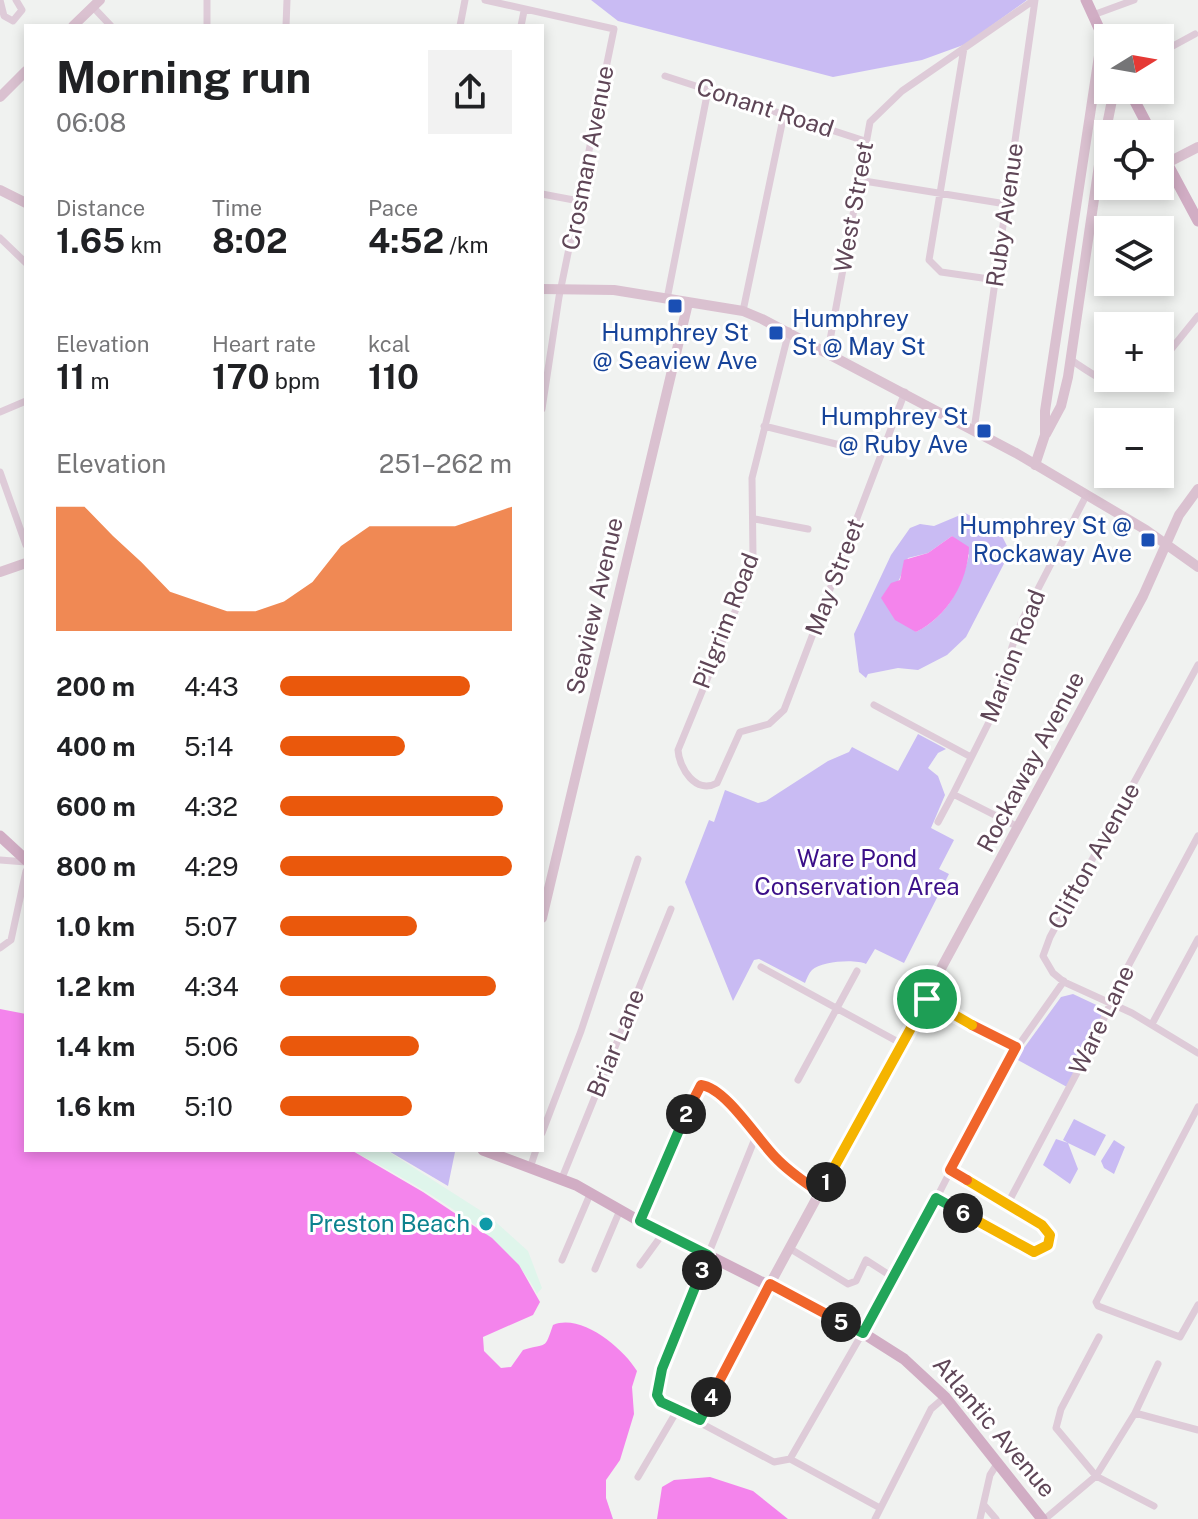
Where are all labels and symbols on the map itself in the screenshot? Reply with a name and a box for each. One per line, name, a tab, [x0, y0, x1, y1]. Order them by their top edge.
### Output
north arrow	[1094, 24, 1174, 104]
street label: Crosman Avenue	[555, 63, 619, 252]
street label: Conant Road	[693, 72, 837, 142]
street label: West Street	[828, 139, 878, 274]
street label: Ruby Avenue	[980, 141, 1028, 289]
marker: Humphrey St @ Seaview Ave	[666, 297, 684, 315]
place label: Humphrey St @ May St	[792, 304, 926, 360]
place label: Humphrey St @ Seaview Ave	[592, 318, 758, 374]
marker: Humphrey St @ May St	[767, 324, 785, 342]
place label: Humphrey St @ Ruby Ave	[820, 402, 968, 458]
marker: Humphrey St @ Ruby Ave	[975, 422, 993, 440]
place label: Humphrey St @ Rockaway Ave	[959, 511, 1132, 567]
street label: May Street	[799, 514, 869, 639]
street label: Seaview Avenue	[560, 515, 628, 697]
marker: Humphrey St @ Rockaway Ave	[1139, 531, 1157, 549]
street label: Pilgrim Road	[686, 549, 764, 692]
street label: Marion Road	[974, 585, 1050, 726]
street label: Rockaway Avenue	[971, 666, 1090, 857]
street label: Clifton Avenue	[1041, 777, 1145, 934]
park label: Ware Pond Conservation Area	[754, 844, 960, 900]
street label: Ware Lane	[1063, 961, 1139, 1079]
pin	[893, 965, 961, 1033]
street label: Briar Lane	[581, 984, 649, 1101]
pin: 2	[666, 1094, 706, 1134]
pin: 1	[806, 1162, 846, 1202]
pin: 6	[943, 1193, 983, 1233]
place label: Preston Beach	[308, 1209, 470, 1237]
marker: Preston Beach	[477, 1215, 495, 1233]
pin: 3	[682, 1250, 722, 1290]
pin: 5	[821, 1302, 861, 1342]
street label: Atlantic Avenue	[928, 1350, 1062, 1502]
pin: 4	[691, 1377, 731, 1417]

